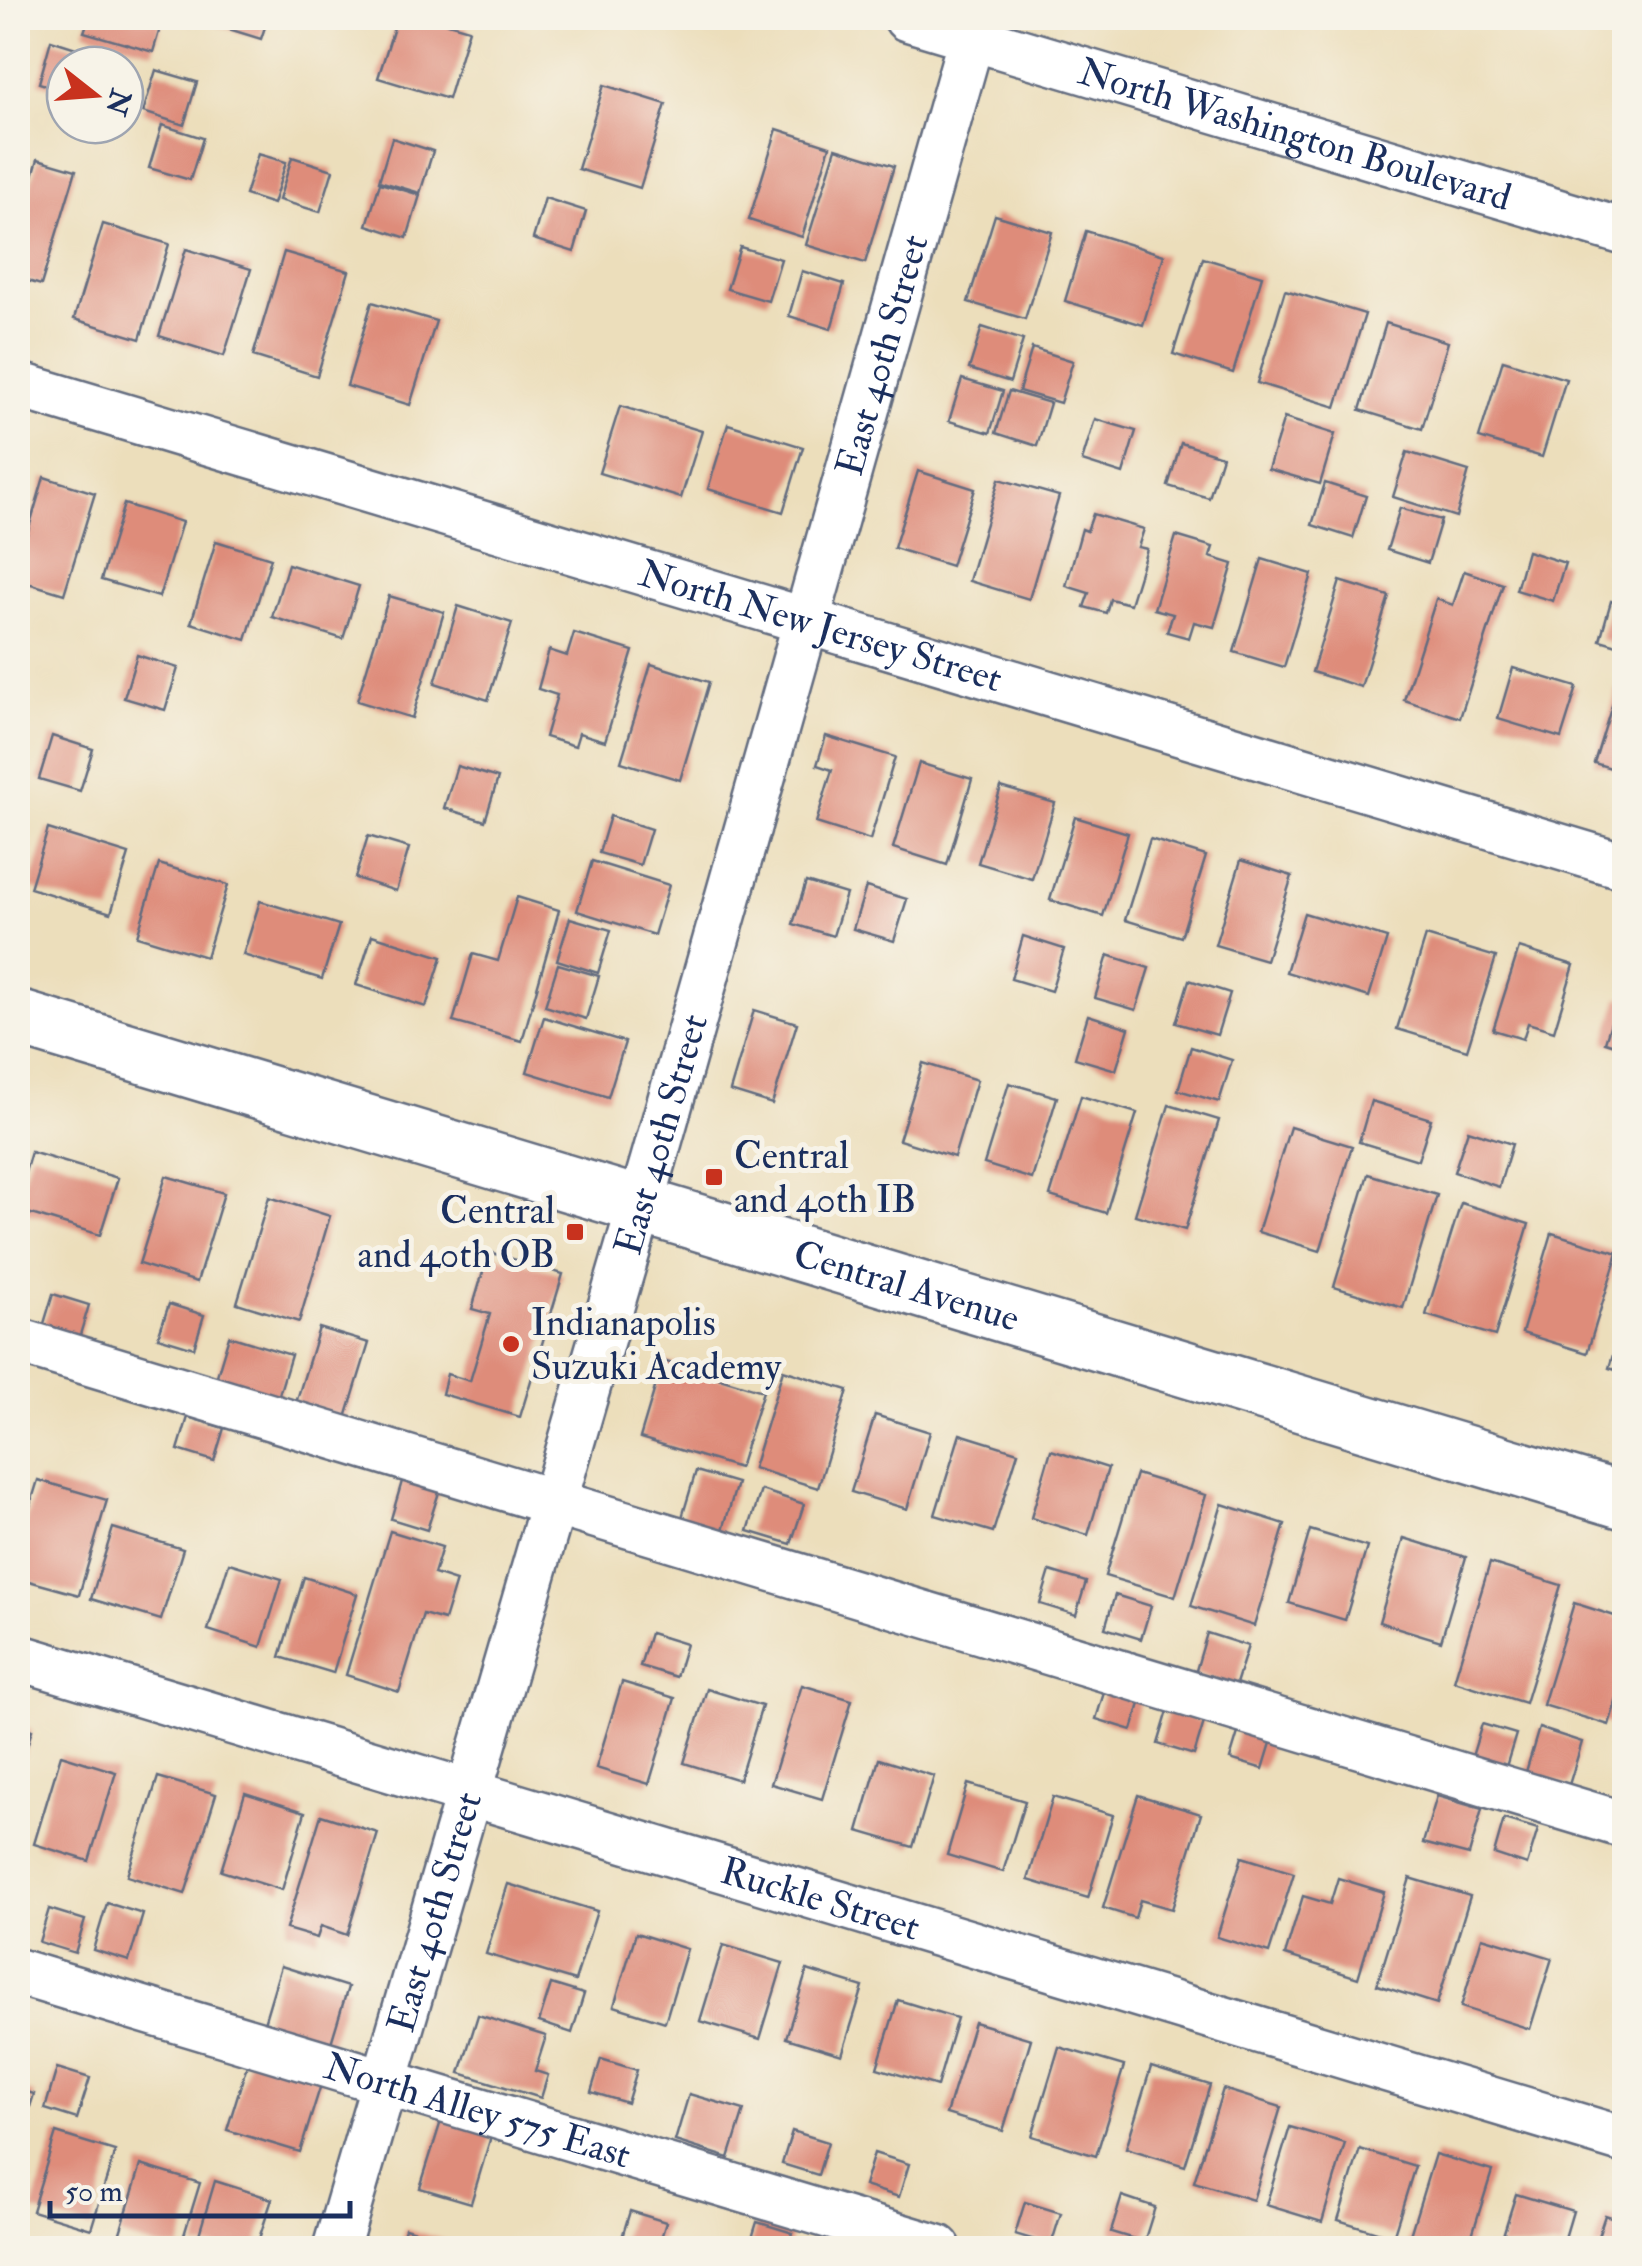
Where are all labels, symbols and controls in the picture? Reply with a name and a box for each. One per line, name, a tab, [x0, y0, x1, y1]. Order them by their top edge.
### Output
north arrow	[45, 45, 145, 145]
street label: North Washington Boulevard	[1073, 48, 1517, 222]
text: N	[97, 84, 138, 120]
street label: East 40th Street	[826, 229, 939, 481]
street label: North New Jersey Street	[633, 549, 1008, 703]
street label: East 40th Street	[604, 1009, 719, 1261]
place label: Central and 40th IB	[734, 1132, 916, 1224]
marker: Central and 40th IB	[703, 1166, 725, 1188]
place label: Central and 40th OB	[358, 1187, 555, 1279]
marker: Central and 40th OB	[564, 1221, 586, 1243]
street label: Central Avenue	[788, 1230, 1025, 1343]
place label: Indianapolis Suzuki Academy	[531, 1299, 783, 1391]
marker: Indianapolis Suzuki Academy	[500, 1333, 522, 1355]
street label: East 40th Street	[377, 1786, 493, 2038]
street label: Ruckle Street	[715, 1847, 925, 1952]
street label: North Alley 575 East	[319, 2042, 636, 2179]
scale bar	[50, 2156, 350, 2218]
text: 50 m	[65, 2173, 123, 2210]

